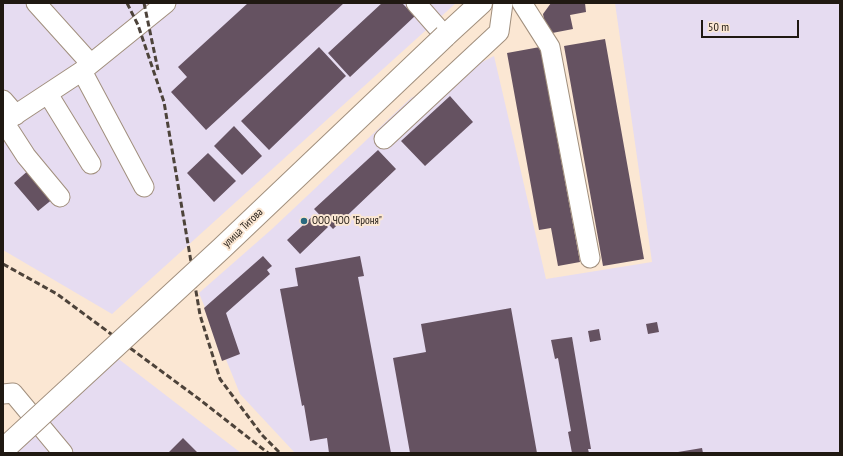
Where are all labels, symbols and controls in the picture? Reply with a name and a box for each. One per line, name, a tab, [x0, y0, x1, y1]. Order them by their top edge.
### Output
scale bar	[703, 12, 801, 38]
text: 50 m	[708, 19, 729, 34]
street label: улица Титова	[220, 206, 266, 250]
place label: ООО ЧОО "Броня"	[312, 214, 382, 228]
marker: ООО ЧОО "Броня"	[299, 216, 309, 226]

